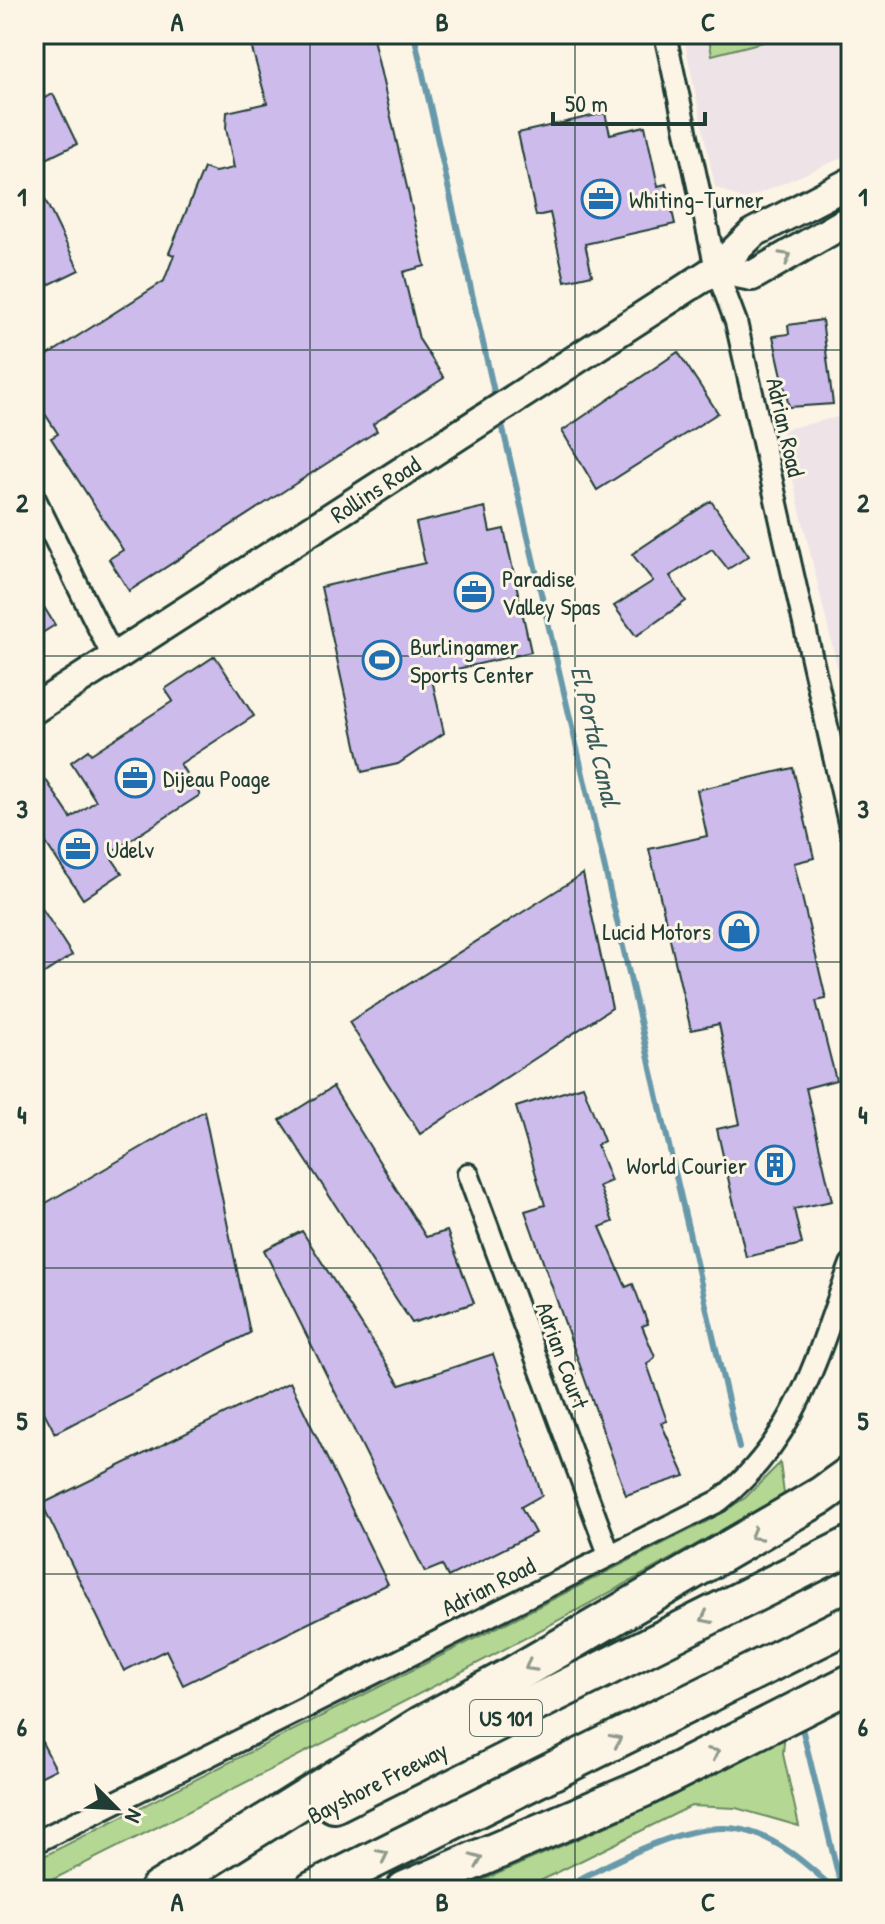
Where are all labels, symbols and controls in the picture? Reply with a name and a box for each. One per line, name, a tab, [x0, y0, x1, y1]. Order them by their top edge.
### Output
text: A	[171, 4, 184, 39]
text: B	[435, 4, 449, 39]
text: C	[701, 4, 715, 39]
scale bar	[553, 76, 705, 126]
text: 50 m	[565, 87, 608, 119]
office icon: Whiting-Turner	[580, 178, 622, 220]
text: 1	[17, 179, 27, 214]
text: 1	[858, 179, 868, 214]
place label: Whiting-Turner	[629, 183, 764, 215]
one-way arrow	[777, 251, 792, 267]
street label: Adrian Road	[759, 374, 813, 480]
street label: Rollins Road	[324, 448, 426, 530]
text: 2	[16, 485, 29, 520]
text: 2	[857, 485, 870, 520]
place label: Paradise Valley Spas	[502, 562, 600, 622]
office icon: Paradise Valley Spas	[453, 571, 495, 613]
place label: Burlingamer Sports Center	[410, 630, 534, 690]
sports icon: Burlingamer Sports Center	[361, 639, 403, 681]
water label: El Portal Canal	[563, 663, 629, 811]
office icon: Dijeau Poage	[114, 757, 156, 799]
place label: Dijeau Poage	[163, 762, 271, 794]
text: 3	[16, 791, 28, 826]
text: 3	[857, 791, 869, 826]
office icon: Udelv	[57, 828, 99, 870]
place label: Udelv	[106, 833, 154, 865]
shop icon: Lucid Motors	[718, 910, 760, 952]
place label: Lucid Motors	[603, 915, 711, 947]
text: 4	[17, 1097, 27, 1132]
text: 4	[858, 1097, 868, 1132]
building icon: World Courier	[754, 1144, 796, 1186]
place label: World Courier	[626, 1149, 747, 1181]
street label: Adrian Court	[529, 1297, 597, 1414]
text: 5	[17, 1403, 28, 1438]
text: 5	[858, 1403, 869, 1438]
one-way arrow	[749, 1525, 764, 1541]
street label: Adrian Road	[436, 1549, 540, 1623]
one-way arrow	[700, 1608, 715, 1623]
one-way arrow	[524, 1656, 539, 1672]
road number: US 101	[470, 1700, 542, 1736]
text: 6	[17, 1709, 28, 1744]
text: 6	[858, 1709, 869, 1744]
street label: Bayshore Freeway	[302, 1733, 452, 1831]
one-way arrow	[607, 1734, 622, 1750]
one-way arrow	[705, 1747, 720, 1762]
north arrow	[76, 1768, 156, 1848]
text: N	[118, 1805, 150, 1828]
one-way arrow	[374, 1850, 389, 1865]
one-way arrow	[469, 1854, 483, 1870]
text: A	[171, 1884, 184, 1919]
text: B	[435, 1884, 449, 1919]
text: C	[701, 1884, 715, 1919]

